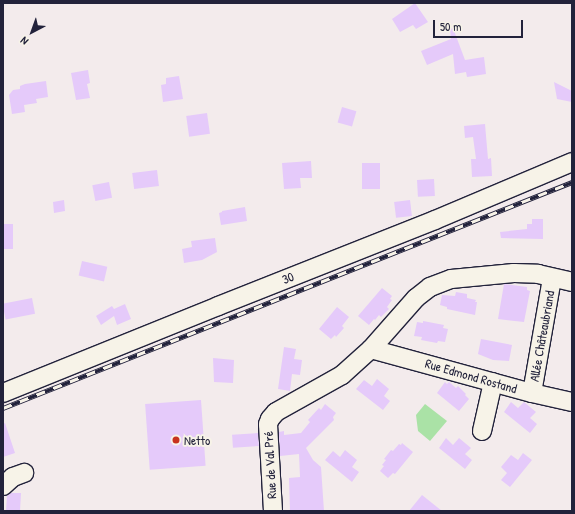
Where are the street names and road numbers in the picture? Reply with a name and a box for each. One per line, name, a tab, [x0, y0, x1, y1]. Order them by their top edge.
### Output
street label: 30	[280, 269, 296, 287]
street label: Allée Châteaubriand	[526, 289, 558, 383]
street label: Rue Edmond Rostand	[423, 355, 519, 397]
street label: Rue de Val Pré	[260, 431, 280, 499]

